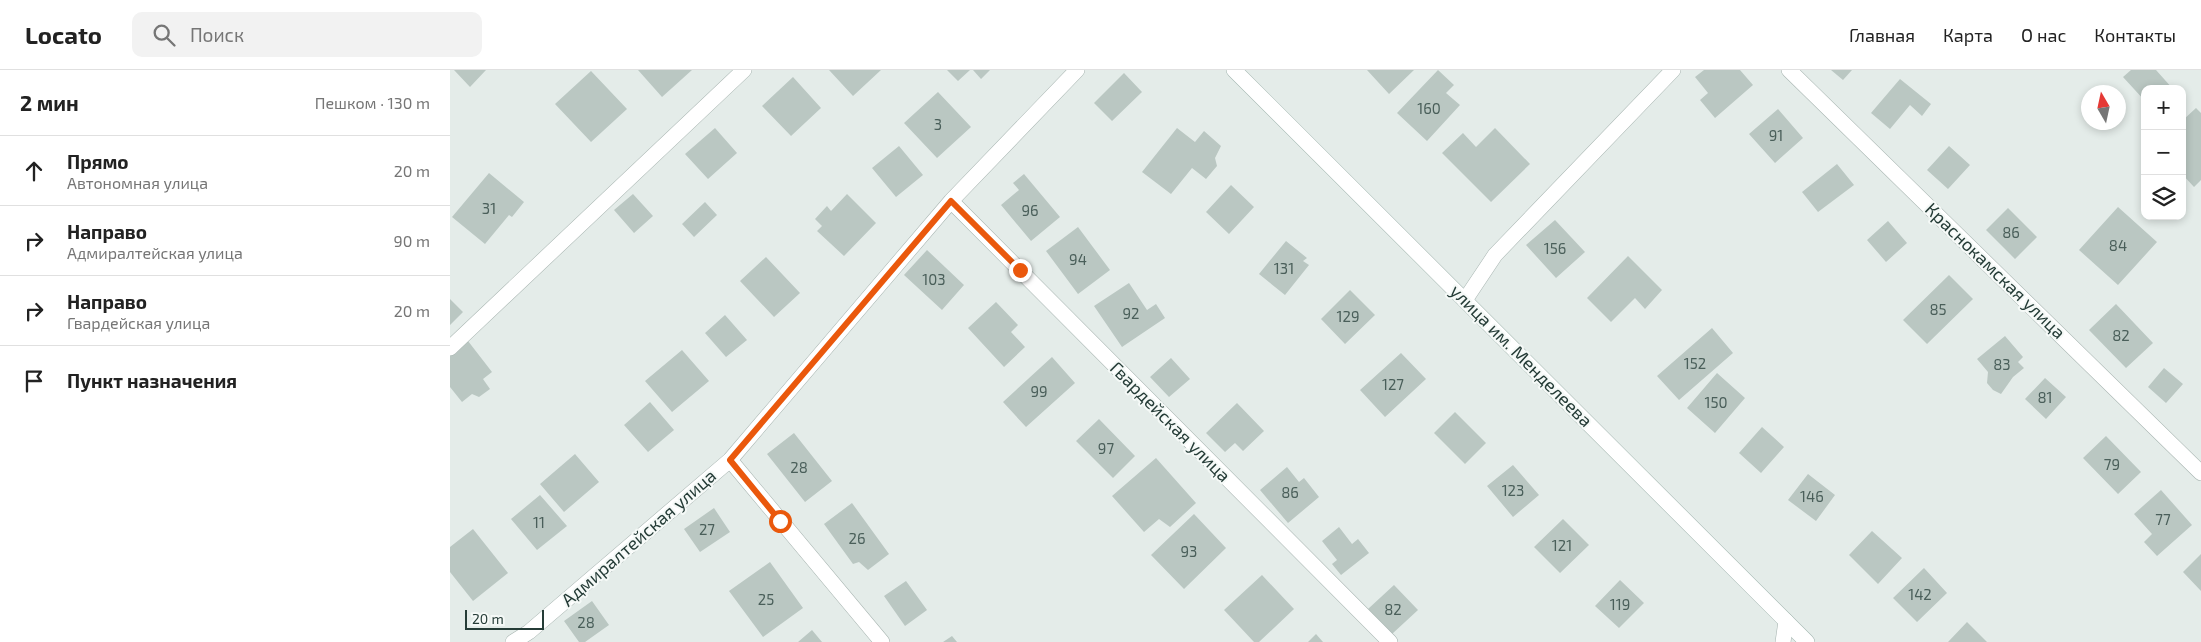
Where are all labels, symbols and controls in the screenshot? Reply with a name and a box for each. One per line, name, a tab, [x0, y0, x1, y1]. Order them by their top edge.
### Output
search box	[132, 12, 482, 57]
text: Locato	[25, 20, 102, 49]
icon: search	[150, 21, 178, 49]
text: Поиск	[190, 23, 244, 46]
text: Главная	[1849, 24, 1915, 46]
text: Карта	[1943, 24, 1993, 46]
text: О нас	[2021, 24, 2066, 46]
text: Контакты	[2094, 24, 2176, 46]
north arrow	[2081, 85, 2126, 130]
map controls	[2141, 85, 2186, 220]
button: +	[2141, 85, 2186, 130]
text: 2 мин	[20, 90, 79, 115]
text: Пешком · 130 m	[315, 93, 430, 112]
house number: 160	[1417, 99, 1441, 117]
house number: 3	[934, 115, 942, 133]
house number: 91	[1769, 126, 1783, 144]
button: −	[2141, 130, 2186, 175]
text: Прямо	[67, 150, 129, 173]
icon: ahead	[20, 157, 48, 185]
text: 20 m	[394, 161, 430, 180]
text: Автономная улица	[67, 173, 208, 192]
button: layers	[2141, 175, 2186, 220]
street label: Краснокамская улица	[1921, 198, 2070, 343]
house number: 31	[482, 199, 496, 217]
house number: 96	[1021, 201, 1039, 219]
text: Направо	[67, 220, 147, 243]
house number: 86	[2002, 223, 2020, 241]
icon: right	[20, 227, 48, 255]
text: 90 m	[394, 231, 430, 250]
house number: 84	[2109, 236, 2127, 254]
house number: 156	[1544, 239, 1566, 257]
text: Адмиралтейская улица	[67, 243, 243, 262]
house number: 94	[1069, 250, 1087, 268]
route end	[1009, 259, 1032, 282]
house number: 131	[1274, 259, 1294, 277]
house number: 103	[922, 270, 946, 288]
street label: улица им. Менделеева	[1446, 280, 1597, 431]
text: Направо	[67, 290, 147, 313]
icon: right	[20, 297, 48, 325]
house number: 85	[1929, 300, 1947, 318]
text: 20 m	[394, 301, 430, 320]
house number: 92	[1122, 304, 1140, 322]
house number: 129	[1337, 307, 1359, 325]
text: Гвардейская улица	[67, 313, 210, 332]
house number: 82	[2112, 326, 2130, 344]
house number: 152	[1684, 354, 1706, 372]
house number: 83	[1993, 355, 2011, 373]
street label: Гвардейская улица	[1106, 357, 1235, 486]
icon: arrive	[20, 367, 48, 395]
text: Пункт назначения	[67, 369, 237, 392]
house number: 127	[1382, 375, 1404, 393]
house number: 99	[1030, 382, 1048, 400]
house number: 81	[2037, 388, 2053, 406]
house number: 150	[1704, 393, 1728, 411]
house number: 97	[1098, 439, 1114, 457]
house number: 79	[2104, 455, 2120, 473]
house number: 28	[790, 458, 808, 476]
street label: Адмиралтейская улица	[556, 464, 720, 610]
house number: 123	[1502, 481, 1524, 499]
house number: 86	[1281, 483, 1299, 501]
house number: 146	[1800, 487, 1824, 505]
route start	[769, 510, 792, 533]
house number: 77	[2155, 510, 2171, 528]
house number: 11	[533, 513, 545, 531]
house number: 27	[699, 520, 715, 538]
house number: 26	[848, 529, 866, 547]
house number: 121	[1552, 536, 1572, 554]
house number: 93	[1181, 542, 1197, 560]
house number: 142	[1908, 585, 1932, 603]
house number: 25	[758, 590, 774, 608]
house number: 119	[1610, 595, 1630, 613]
house number: 82	[1384, 600, 1402, 618]
scale bar	[465, 607, 544, 630]
text: 20 m	[472, 610, 504, 627]
house number: 28	[577, 613, 595, 631]

